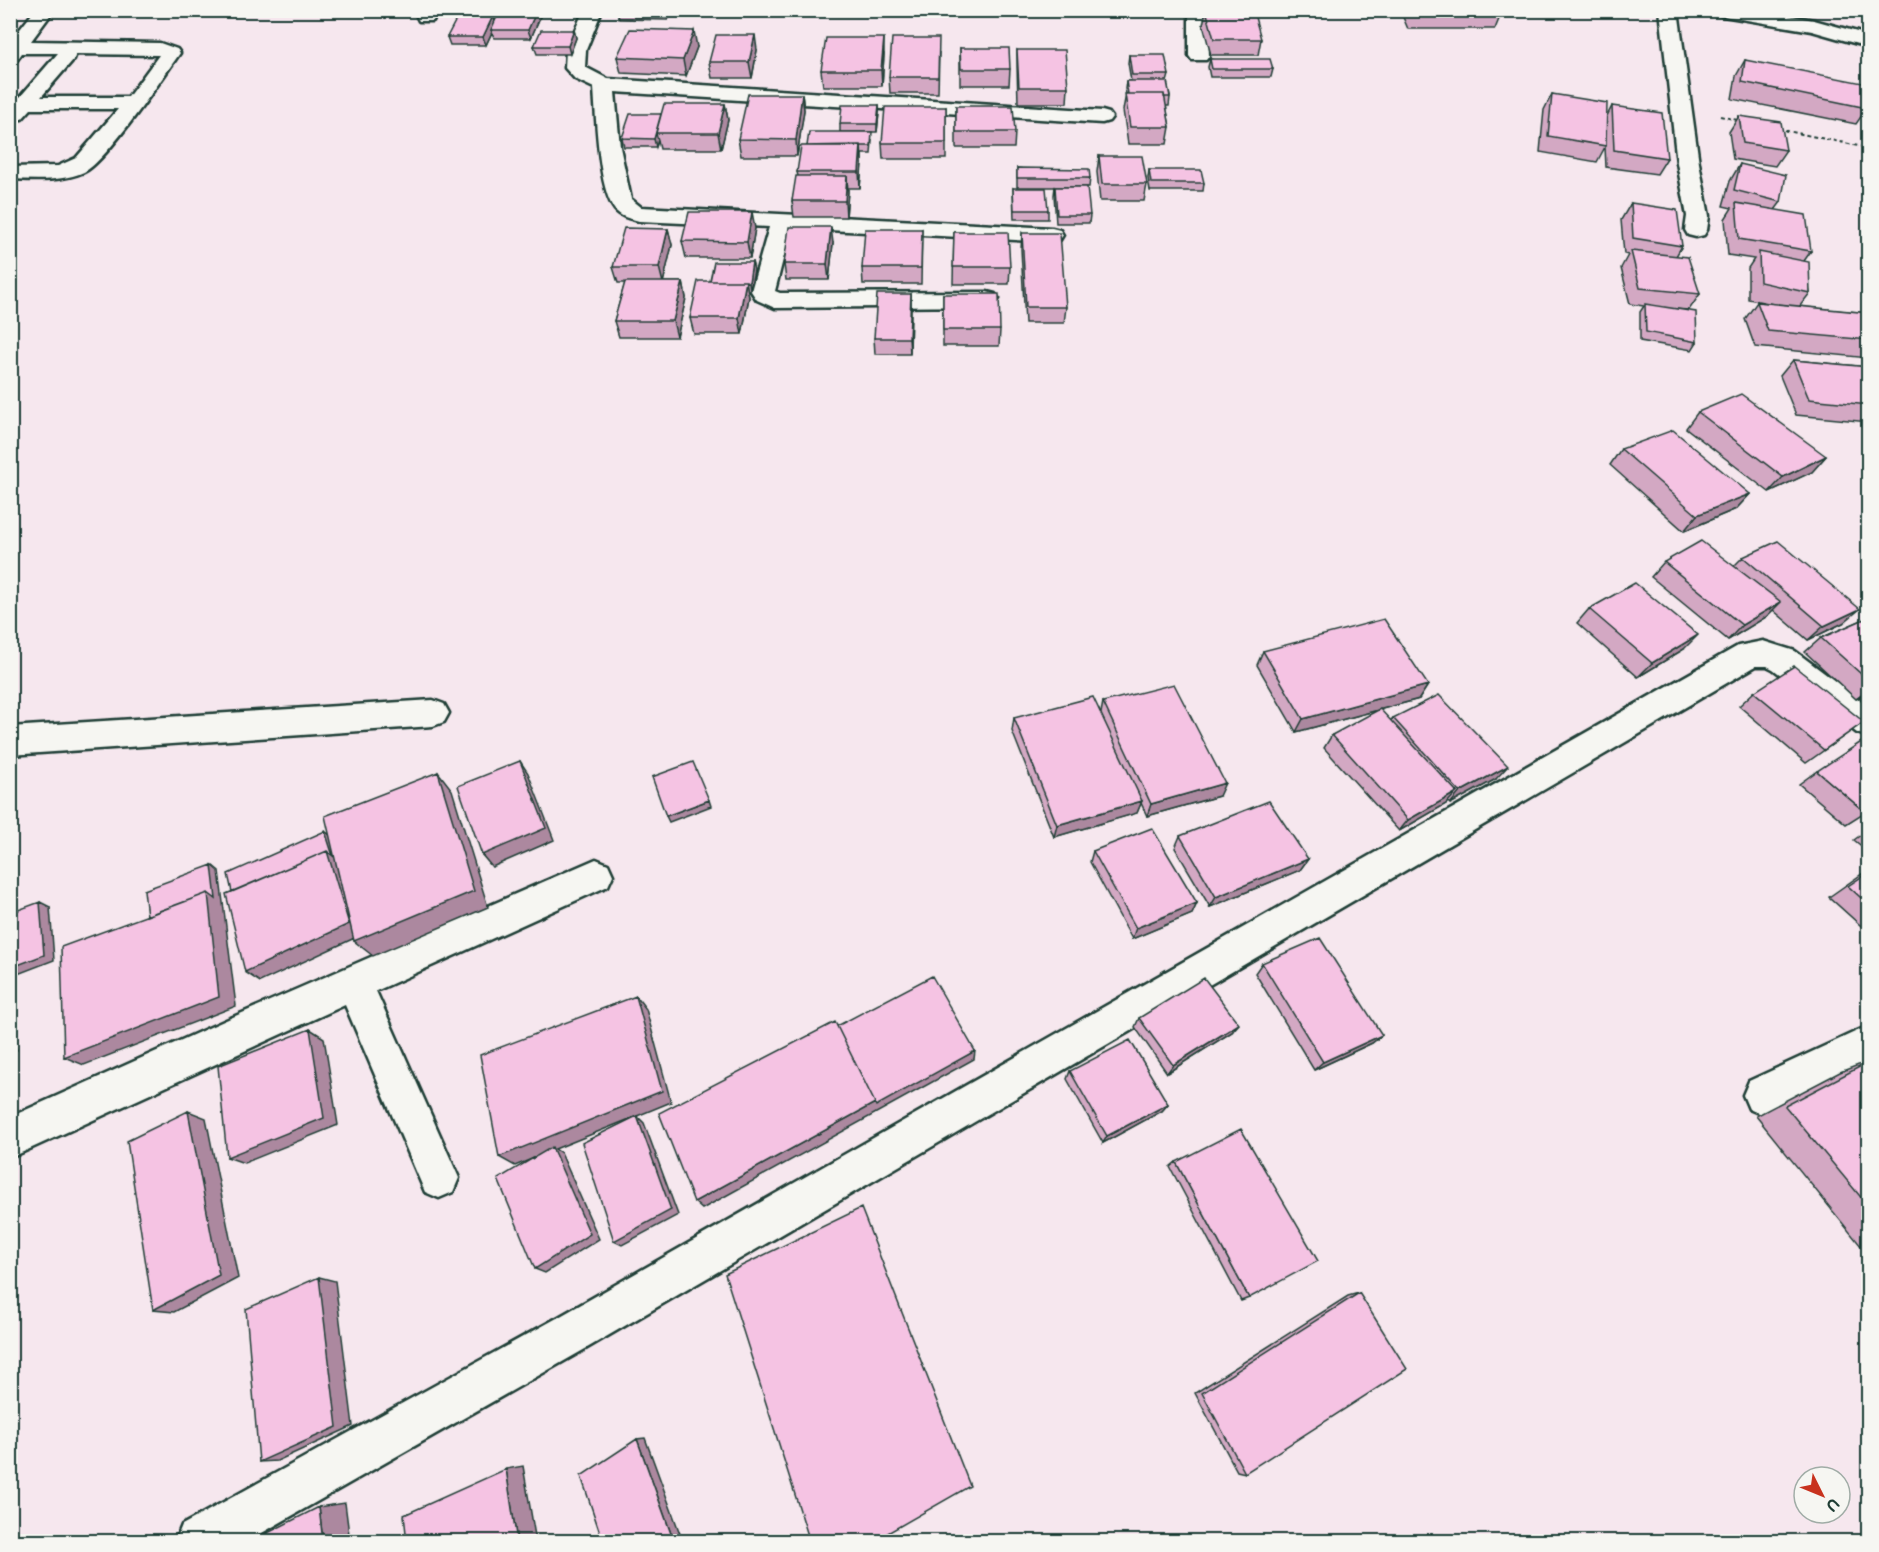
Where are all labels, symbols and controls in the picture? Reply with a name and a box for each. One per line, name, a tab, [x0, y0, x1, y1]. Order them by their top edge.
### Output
north arrow	[1792, 1465, 1852, 1525]
text: U	[1821, 1494, 1843, 1515]

